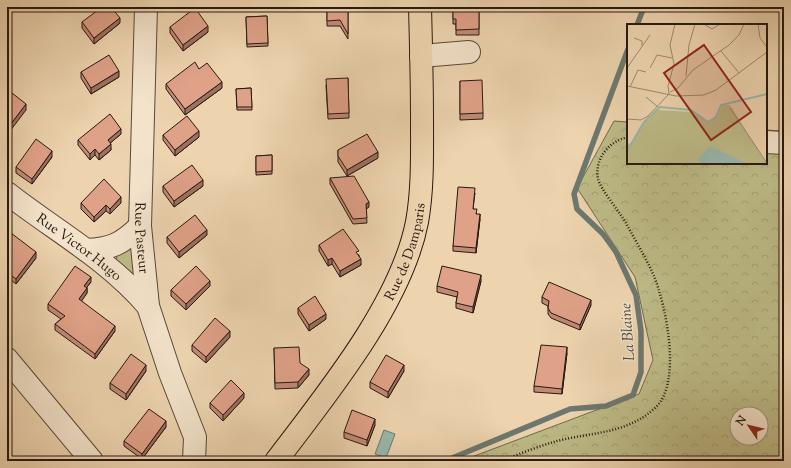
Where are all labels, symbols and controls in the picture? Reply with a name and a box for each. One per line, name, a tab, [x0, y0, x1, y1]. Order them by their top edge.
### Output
inset map	[627, 24, 767, 164]
street label: Rue Pasteur	[128, 202, 153, 275]
street label: Rue de Damparis	[381, 202, 432, 305]
street label: Rue Victor Hugo	[31, 210, 125, 287]
water label: La Blaine	[616, 302, 641, 362]
north arrow	[729, 406, 769, 446]
text: N	[732, 412, 751, 430]

